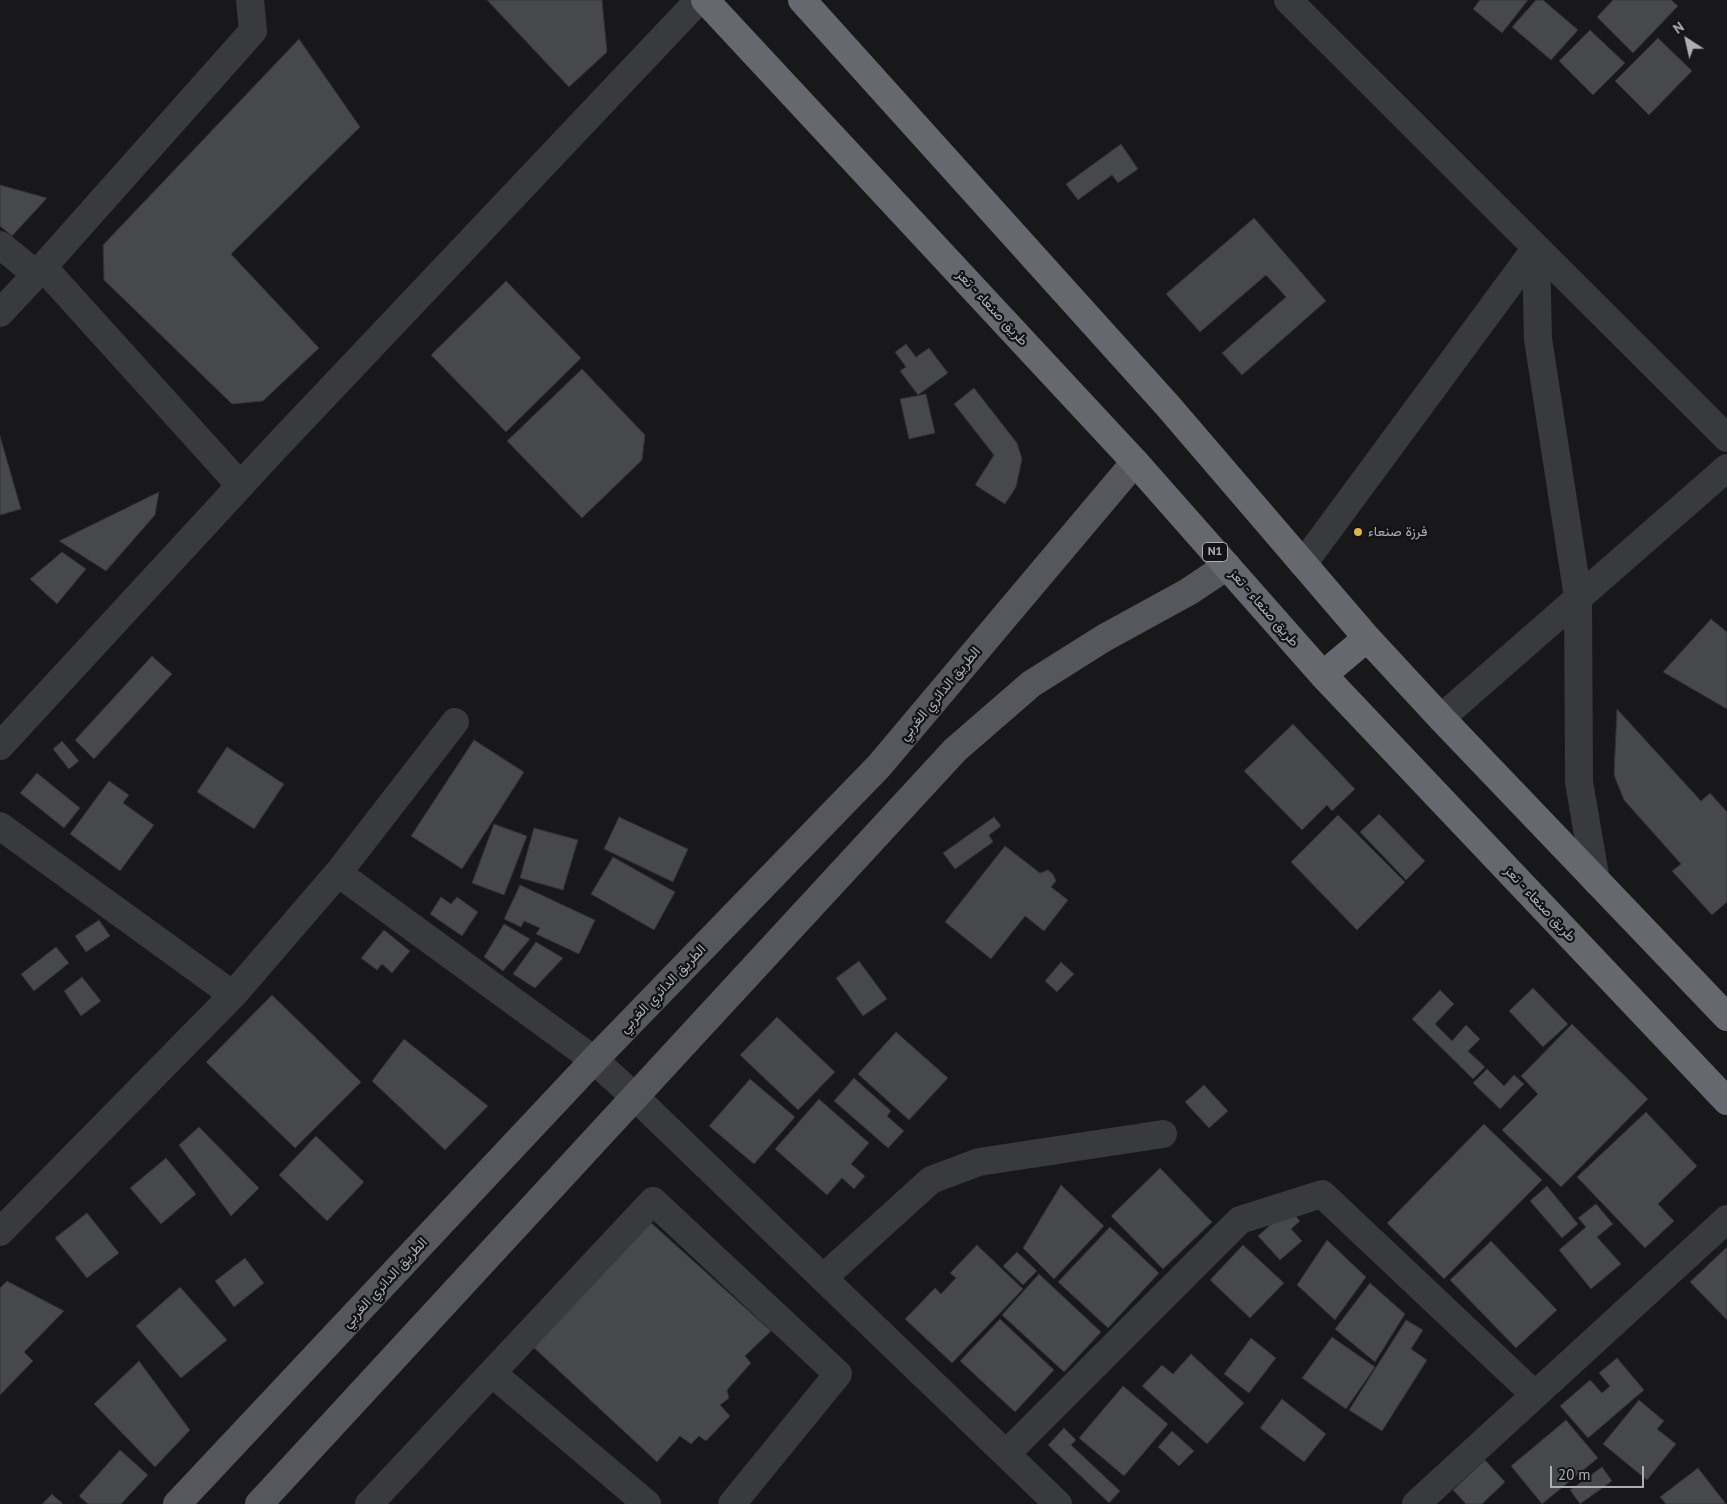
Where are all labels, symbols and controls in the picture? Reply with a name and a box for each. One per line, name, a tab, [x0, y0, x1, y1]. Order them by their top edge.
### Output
north arrow	[1662, 15, 1712, 65]
text: N	[1669, 18, 1687, 38]
street label: طريق صنعاء - تعز	[953, 267, 1031, 349]
place label: فرزة صنعاء	[1368, 524, 1427, 540]
marker: فرزة صنعاء	[1352, 526, 1364, 538]
road number: N1	[1202, 542, 1228, 562]
street label: طريق صنعاء - تعز	[1226, 566, 1302, 650]
street label: الطريق الدائري الغربي	[896, 644, 984, 744]
street label: طريق صنعاء - تعز	[1501, 863, 1579, 945]
street label: الطريق الدائري الغربي	[616, 941, 710, 1037]
street label: الطريق الدائري الغربي	[339, 1234, 431, 1332]
scale bar	[1552, 1456, 1646, 1488]
text: 20 m	[1558, 1465, 1591, 1484]

